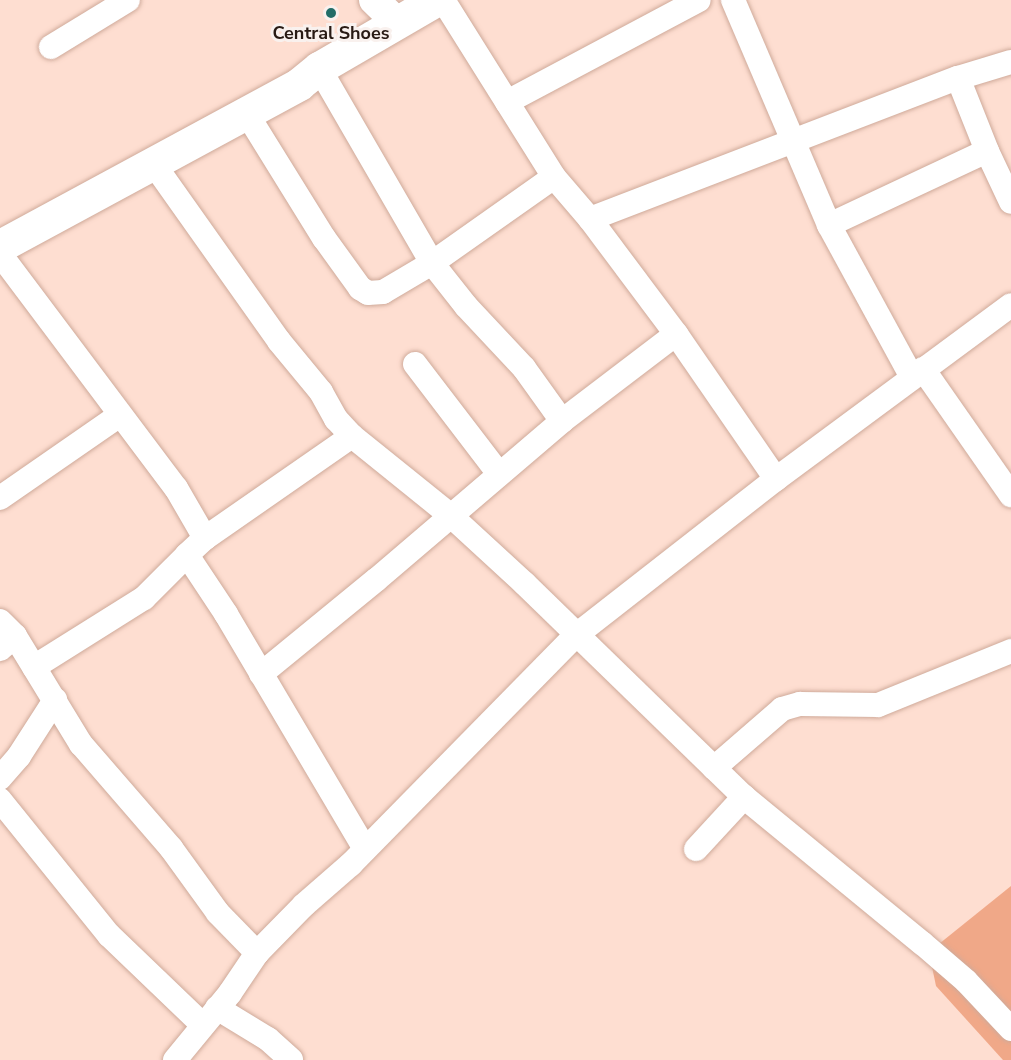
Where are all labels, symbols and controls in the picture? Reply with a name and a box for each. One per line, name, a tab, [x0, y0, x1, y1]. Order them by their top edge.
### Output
marker: Central Shoes	[324, 6, 338, 20]
place label: Central Shoes	[273, 22, 389, 44]

